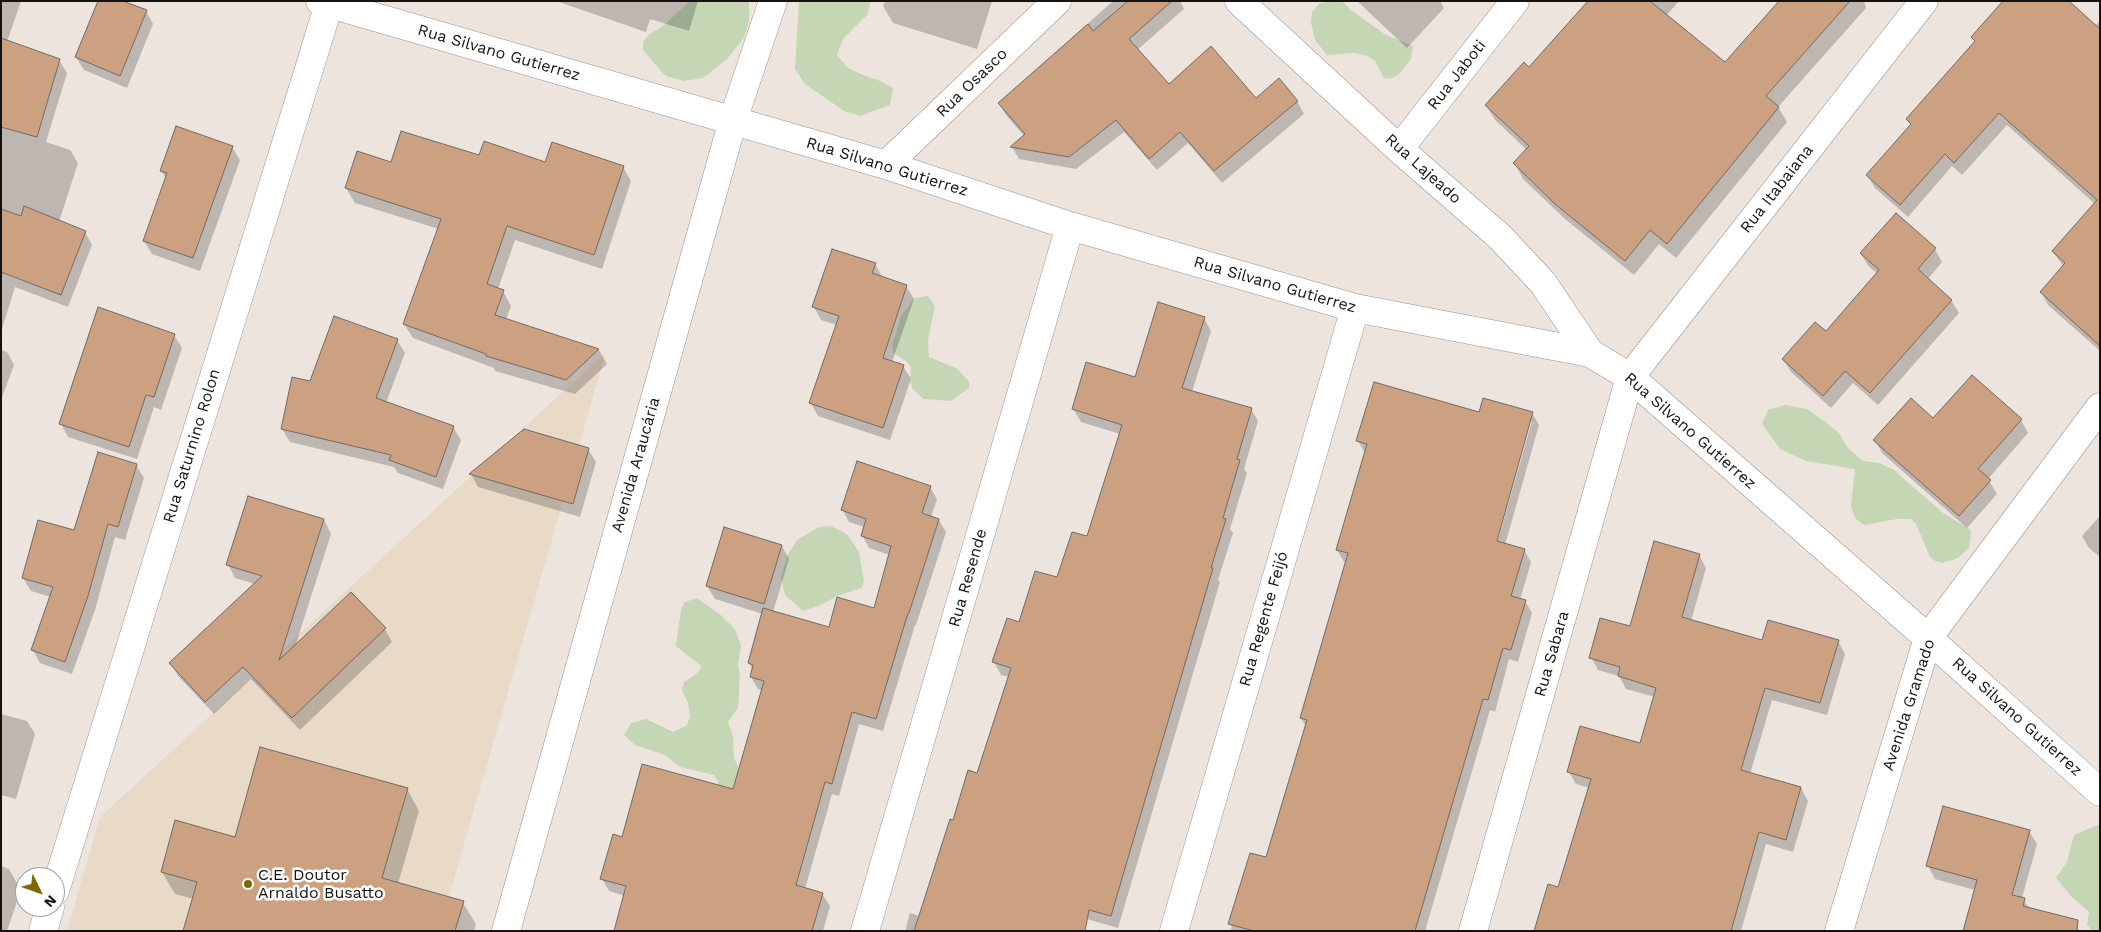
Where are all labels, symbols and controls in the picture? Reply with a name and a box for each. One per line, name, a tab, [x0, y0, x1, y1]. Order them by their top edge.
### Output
street label: Rua Silvano Gutierrez	[416, 21, 582, 85]
street label: Rua Jaboti	[1424, 36, 1490, 114]
street label: Rua Osasco	[932, 44, 1012, 122]
street label: Rua Lajeado	[1381, 130, 1465, 208]
street label: Rua Silvano Gutierrez	[804, 133, 970, 201]
street label: Rua Itabaiana	[1737, 141, 1817, 237]
street label: Rua Silvano Gutierrez	[1192, 253, 1358, 317]
street label: Rua Saturnino Rolon	[159, 367, 225, 525]
street label: Rua Silvano Gutierrez	[1620, 369, 1760, 493]
street label: Avenida Araucária	[607, 395, 665, 535]
street label: Rua Resende	[945, 527, 991, 629]
street label: Rua Regente Feijó	[1236, 549, 1292, 689]
street label: Rua Sabara	[1531, 609, 1573, 699]
street label: Avenida Gramado	[1879, 637, 1939, 773]
street label: Rua Silvano Gutierrez	[1948, 654, 2086, 780]
place label: C.E. Doutor Arnaldo Busatto	[258, 865, 384, 903]
north arrow	[15, 867, 65, 917]
marker: C.E. Doutor Arnaldo Busatto	[242, 878, 254, 890]
text: N	[41, 892, 60, 911]

